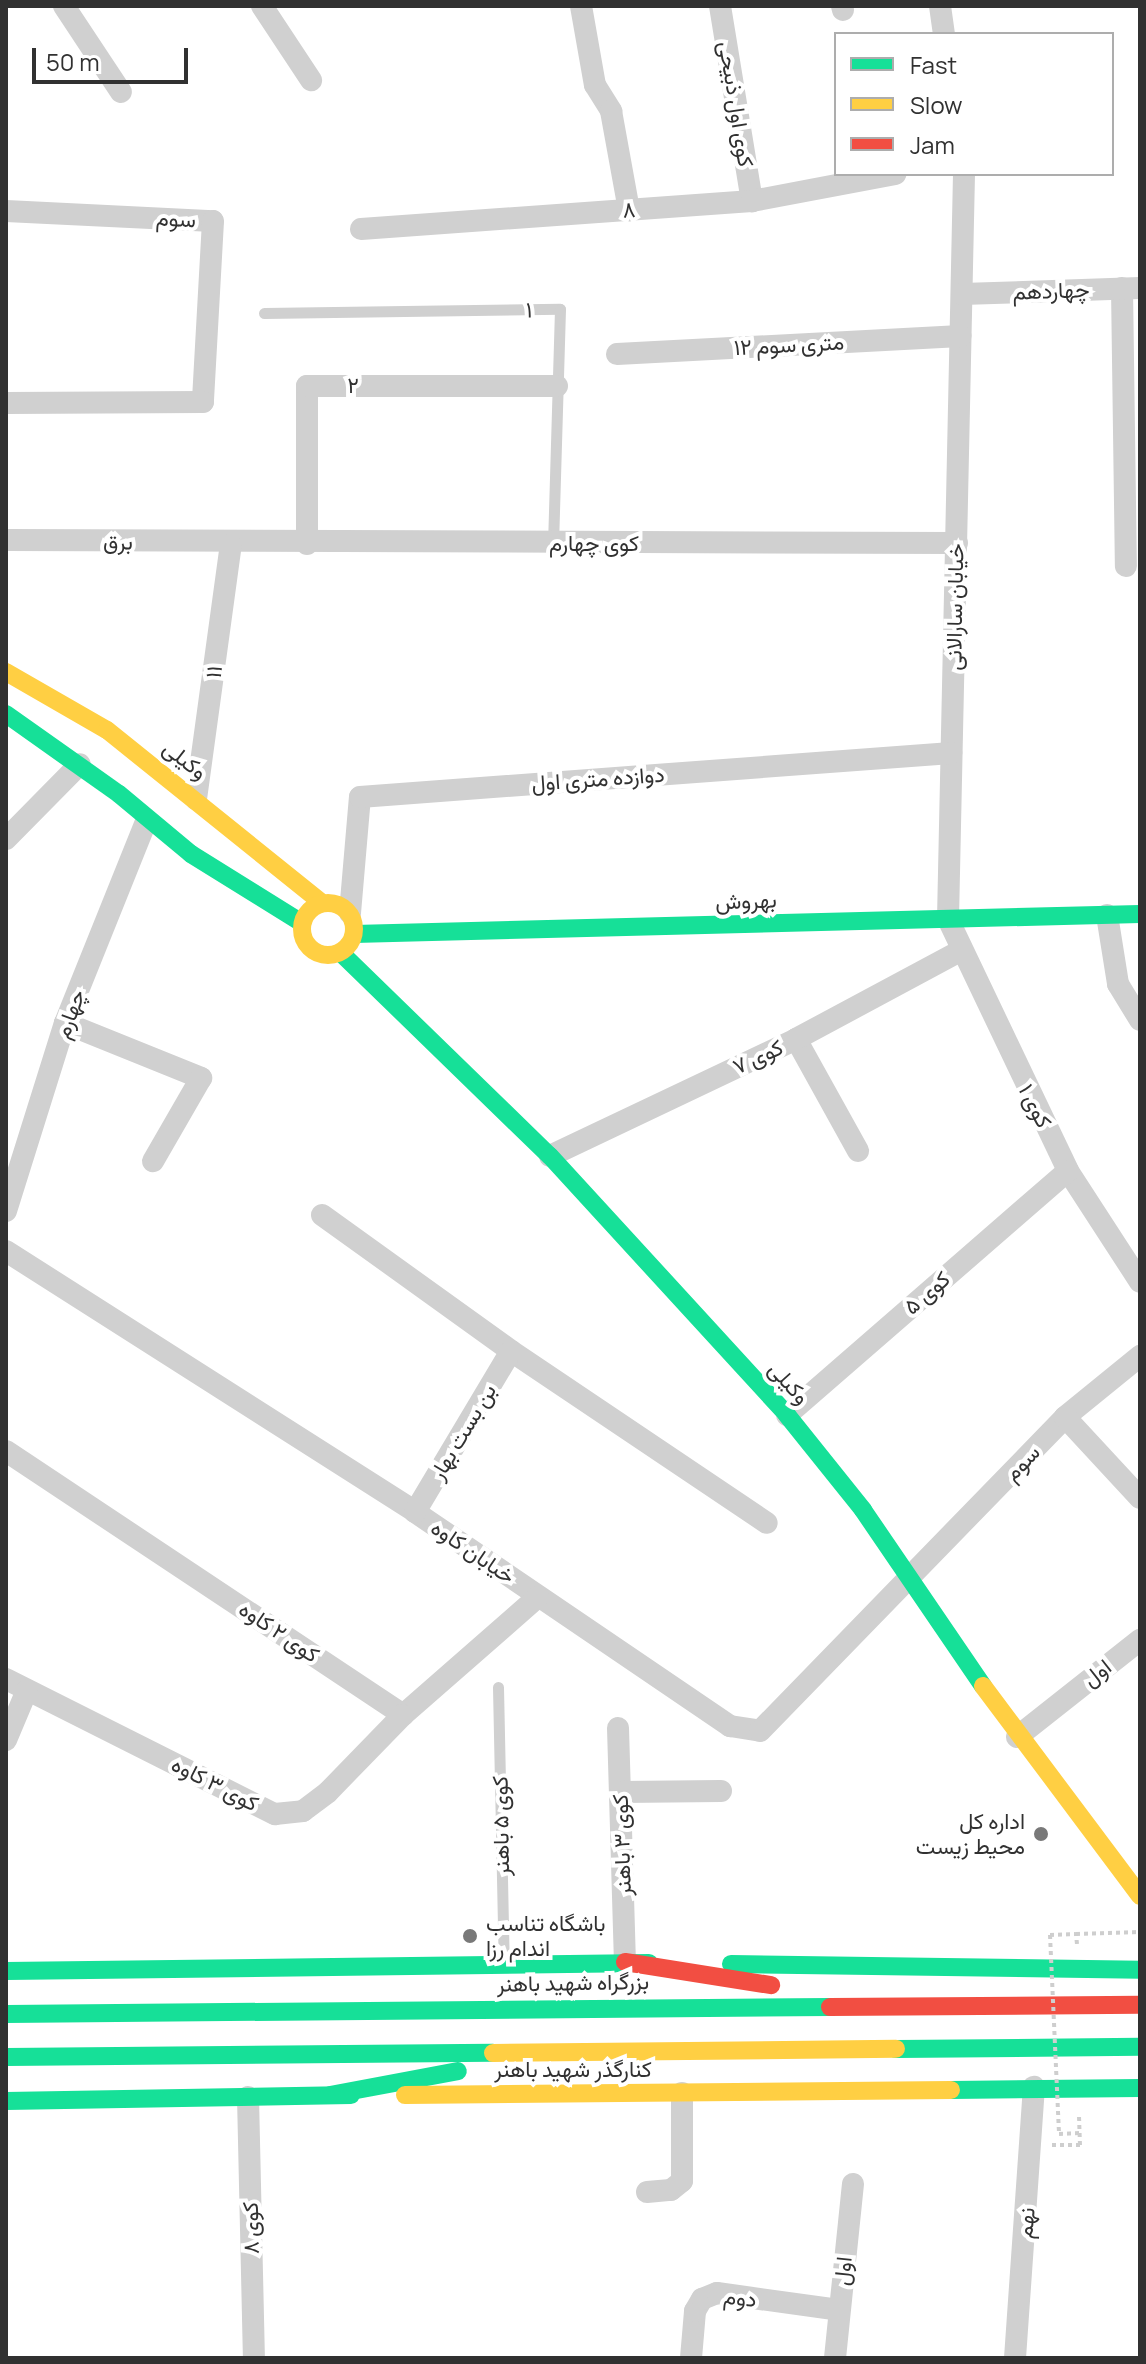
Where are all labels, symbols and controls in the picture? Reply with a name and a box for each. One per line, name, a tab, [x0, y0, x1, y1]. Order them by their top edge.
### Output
scale bar	[36, 32, 192, 82]
legend	[834, 32, 1114, 176]
street label: کوی اول ذبیحی	[713, 39, 759, 169]
text: 50 m	[46, 45, 100, 78]
text: Fast	[910, 48, 957, 81]
text: Slow	[910, 88, 963, 121]
text: Jam	[910, 128, 955, 161]
street label: ۸	[622, 196, 636, 224]
street label: سوم	[155, 205, 197, 233]
street label: چهاردهم	[1012, 276, 1090, 306]
street label: ۱	[526, 297, 532, 323]
street label: ۱۲ متری سوم	[733, 329, 845, 361]
street label: ۲	[347, 373, 359, 399]
street label: برق	[103, 529, 133, 555]
street label: کوی چهارم	[549, 531, 639, 557]
street label: خیابان سارالانی	[941, 543, 969, 671]
street label: ۱۱	[200, 664, 228, 680]
street label: وکیلی	[158, 735, 212, 785]
street label: دوازده متری اول	[531, 761, 665, 797]
street label: بهروش	[715, 887, 777, 915]
street label: چهارم	[49, 986, 91, 1042]
street label: کوی ۷	[729, 1034, 787, 1080]
street label: کوی ۱	[1013, 1080, 1057, 1132]
street label: کوی ۵	[899, 1266, 955, 1320]
street label: وکیلی	[763, 1356, 815, 1410]
street label: بن بست بهار	[424, 1379, 502, 1485]
street label: سوم	[999, 1439, 1045, 1487]
street label: خیابان کاوه	[426, 1514, 520, 1590]
street label: کوی ۲ کاوه	[234, 1596, 324, 1668]
street label: اول	[1077, 1654, 1117, 1692]
street label: کوی ۳ کاوه	[167, 1751, 263, 1817]
street label: کوی ۵ باهنر	[487, 1776, 515, 1876]
street label: کوی ۳ باهنر	[607, 1794, 637, 1896]
place label: اداره کل محیط زیست	[916, 1808, 1025, 1860]
marker: اداره کل محیط زیست	[1032, 1825, 1050, 1843]
place label: باشگاه تناسب اندام رزا	[486, 1910, 605, 1962]
marker: باشگاه تناسب اندام رزا	[461, 1927, 479, 1945]
street label: بزرگراه شهید باهنر	[497, 1968, 649, 1998]
street label: کنارگذر شهید باهنر	[494, 2057, 652, 2083]
street label: کوی ۸	[237, 2202, 265, 2254]
street label: نهم	[1011, 2206, 1041, 2240]
street label: اول	[828, 2255, 858, 2287]
street label: دوم	[722, 2283, 758, 2313]

